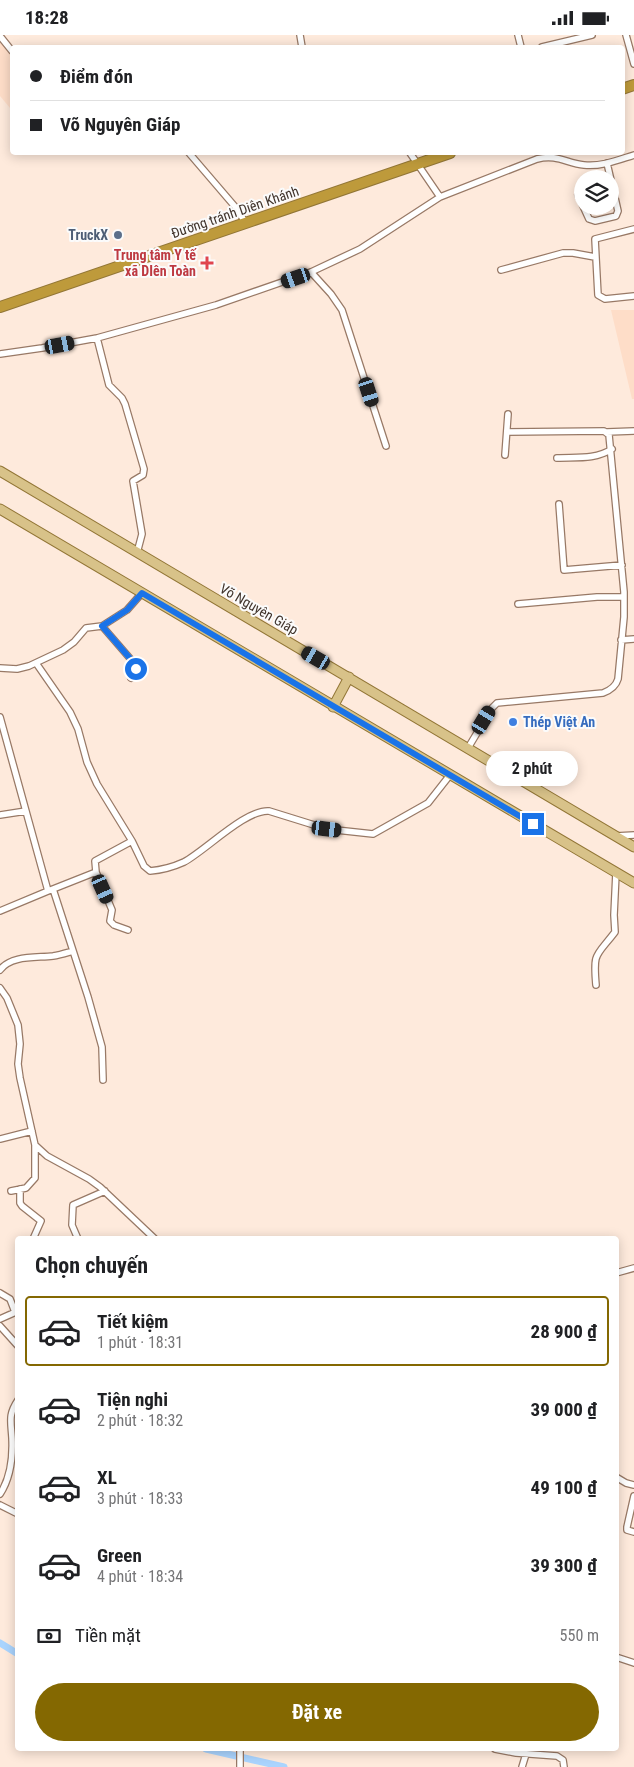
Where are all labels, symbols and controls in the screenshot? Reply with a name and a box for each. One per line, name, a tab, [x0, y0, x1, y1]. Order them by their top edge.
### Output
text: 18:28	[25, 6, 69, 29]
text: Điểm đón	[60, 65, 133, 88]
text: Võ Nguyên Giáp	[60, 113, 180, 136]
map controls	[574, 170, 619, 215]
button: layers	[574, 170, 619, 215]
street label: Đường tránh Diên Khánh	[169, 183, 301, 241]
place label: TruckX	[68, 227, 108, 243]
marker: TruckX	[112, 229, 124, 241]
place label: Trung tâm Y tế xã DIên Toàn	[114, 247, 197, 279]
marker: Trung tâm Y tế xã DIên Toàn	[200, 256, 214, 270]
car	[279, 266, 312, 290]
car	[43, 335, 76, 355]
car	[357, 375, 380, 409]
street label: Võ Nguyên Giáp	[217, 580, 301, 638]
car	[299, 644, 332, 672]
route start	[125, 658, 147, 680]
car	[469, 703, 498, 737]
place label: Thép Việt An	[523, 714, 595, 730]
marker: Thép Việt An	[507, 716, 519, 728]
callout: 2 phút	[487, 751, 579, 787]
text: 2 phút	[512, 759, 552, 778]
route end	[522, 813, 544, 835]
car	[311, 820, 342, 838]
car	[90, 872, 115, 906]
text: Chọn chuyến	[35, 1253, 148, 1278]
icon: car	[37, 1309, 82, 1354]
text: Tiết kiệm	[97, 1310, 168, 1333]
text: 28 900 ₫	[531, 1320, 597, 1343]
text: 1 phút · 18:31	[97, 1333, 183, 1352]
icon: car	[37, 1387, 82, 1432]
text: Tiện nghi	[97, 1388, 168, 1411]
text: 39 000 ₫	[531, 1398, 597, 1421]
text: 2 phút · 18:32	[97, 1411, 183, 1430]
icon: car	[37, 1465, 82, 1510]
text: XL	[97, 1466, 117, 1489]
text: 49 100 ₫	[531, 1476, 597, 1499]
text: 3 phút · 18:33	[97, 1489, 183, 1508]
icon: car	[37, 1543, 82, 1588]
text: Green	[97, 1544, 142, 1567]
text: 39 300 ₫	[531, 1554, 597, 1577]
text: 4 phút · 18:34	[97, 1567, 183, 1586]
icon: cash	[35, 1622, 63, 1650]
text: Tiền mặt	[75, 1624, 141, 1647]
text: 550 m	[560, 1626, 599, 1645]
button: Đặt xe	[35, 1683, 599, 1741]

